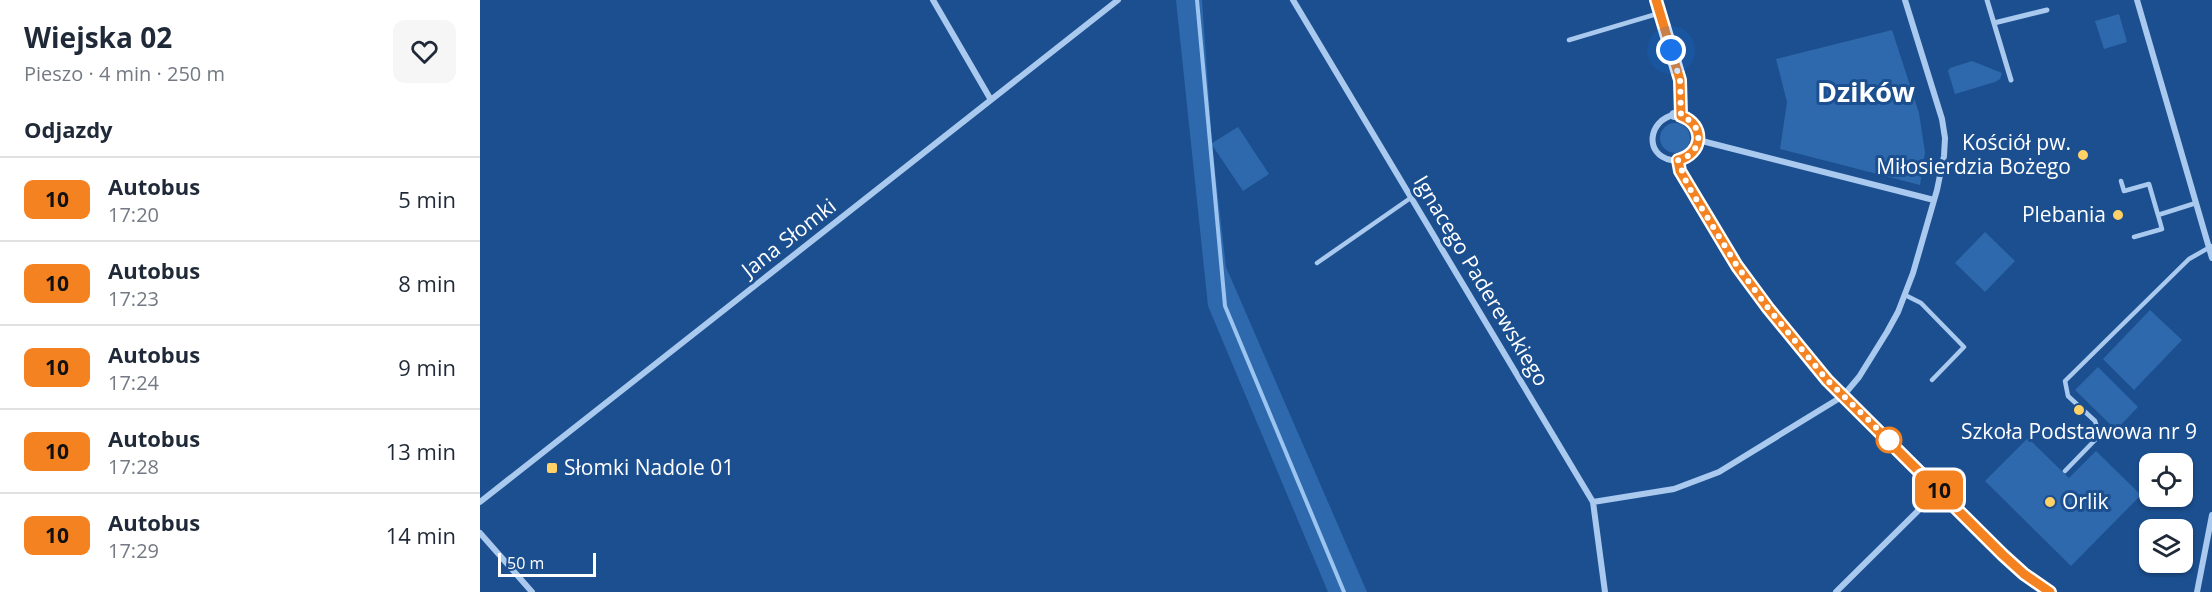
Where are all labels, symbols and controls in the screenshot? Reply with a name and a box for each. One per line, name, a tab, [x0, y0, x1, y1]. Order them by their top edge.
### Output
text: Wiejska 02	[24, 18, 172, 56]
button: heart	[393, 20, 456, 83]
your location	[1656, 35, 1686, 65]
text: Pieszo · 4 min · 250 m	[24, 60, 225, 87]
district label: Dzików	[1817, 73, 1915, 110]
text: Odjazdy	[24, 114, 113, 144]
place label: Kościół pw. Miłosierdzia Bożego	[1876, 128, 2071, 180]
marker: Kościół pw. Miłosierdzia Bożego	[2076, 148, 2090, 162]
street label: Ignacego Paderewskiego	[1408, 170, 1556, 391]
text: Autobus	[108, 171, 200, 201]
text: 5 min	[398, 184, 456, 214]
text: 10	[45, 185, 69, 213]
street label: Jana Słomki	[734, 192, 841, 284]
place label: Plebania	[2022, 200, 2106, 228]
text: 17:20	[108, 201, 159, 228]
marker: Plebania	[2111, 208, 2125, 222]
text: Autobus	[108, 255, 200, 285]
text: 8 min	[398, 268, 456, 298]
text: 10	[45, 269, 69, 297]
text: 17:23	[108, 285, 159, 312]
text: Autobus	[108, 339, 200, 369]
text: 9 min	[398, 352, 456, 382]
text: 10	[45, 353, 69, 381]
text: 17:24	[108, 369, 159, 396]
marker: Szkoła Podstawowa nr 9	[2072, 403, 2086, 417]
place label: Szkoła Podstawowa nr 9	[1961, 417, 2197, 445]
text: Autobus	[108, 423, 200, 453]
unlabelled marker	[1876, 427, 1902, 453]
text: 13 min	[386, 436, 456, 466]
text: 10	[45, 437, 69, 465]
text: 17:28	[108, 453, 159, 480]
place label: Słomki Nadole 01	[564, 453, 734, 481]
map controls	[2139, 453, 2193, 573]
button: locate	[2139, 453, 2193, 507]
marker: Słomki Nadole 01	[545, 461, 559, 475]
line badge: 10	[1912, 470, 1966, 510]
text: 10	[1927, 476, 1951, 504]
place label: Orlik	[2062, 487, 2109, 515]
marker: Orlik	[2043, 495, 2057, 509]
text: Autobus	[108, 507, 200, 537]
button: layers	[2139, 519, 2193, 573]
text: 14 min	[386, 520, 456, 550]
text: 10	[45, 521, 69, 549]
text: 17:29	[108, 537, 159, 564]
scale bar	[498, 550, 596, 578]
text: 50 m	[507, 552, 544, 574]

